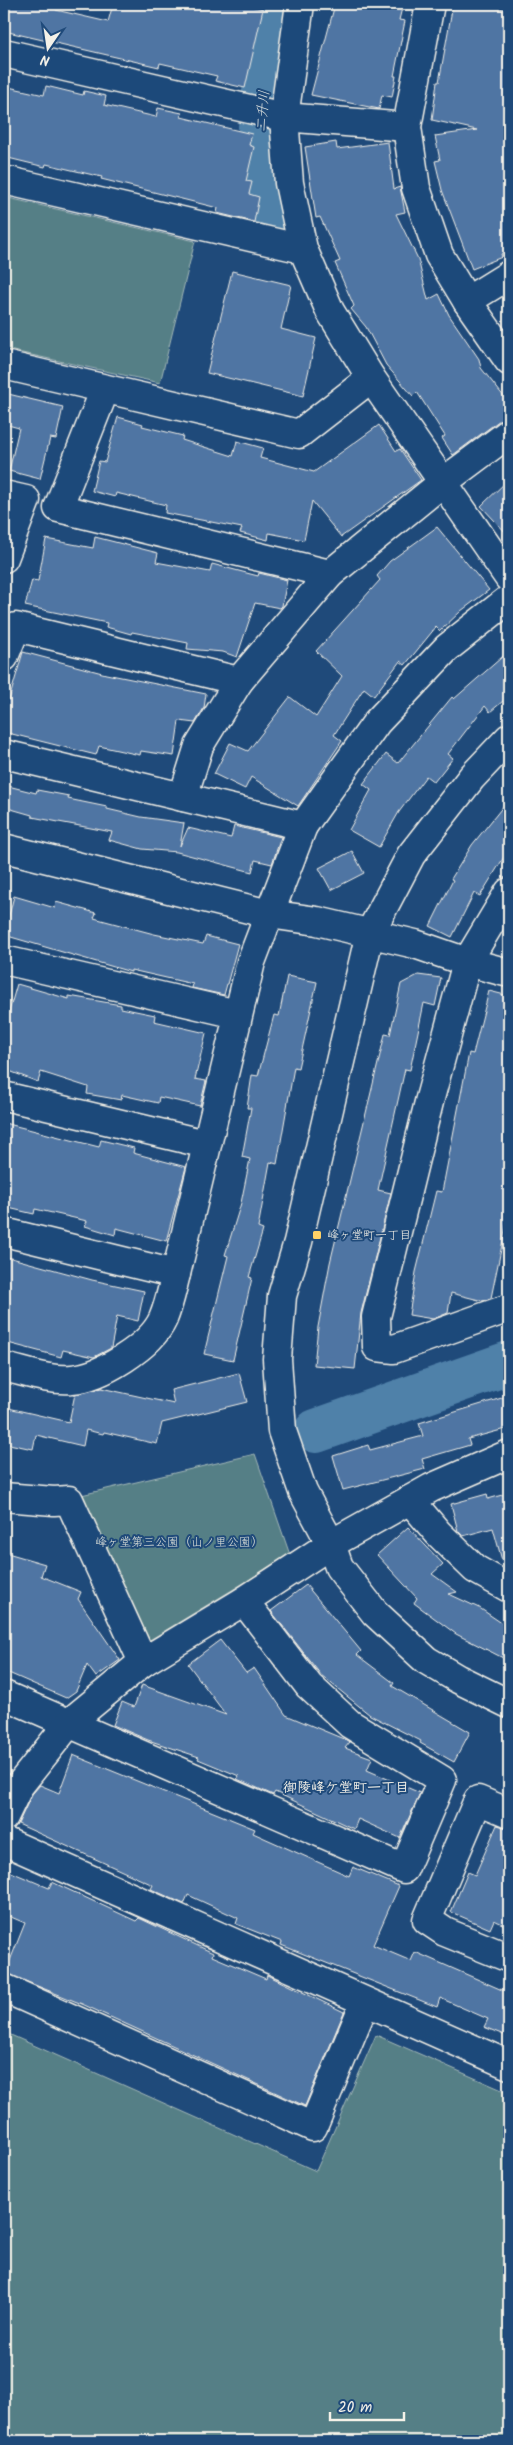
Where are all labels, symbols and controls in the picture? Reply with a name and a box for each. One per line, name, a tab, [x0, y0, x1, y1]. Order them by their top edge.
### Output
north arrow	[22, 22, 72, 72]
text: N	[38, 48, 52, 71]
water label: 二升川	[250, 89, 276, 133]
place label: 峰ヶ堂町一丁目	[327, 1226, 411, 1245]
marker: 峰ヶ堂町一丁目	[311, 1229, 323, 1241]
park label: 峰ヶ堂第三公園（山ノ里公園）	[95, 1533, 263, 1552]
district label: 御陵峰ケ堂町一丁目	[283, 1777, 409, 1799]
scale bar	[330, 2390, 404, 2422]
text: 20 m	[338, 2396, 372, 2420]

